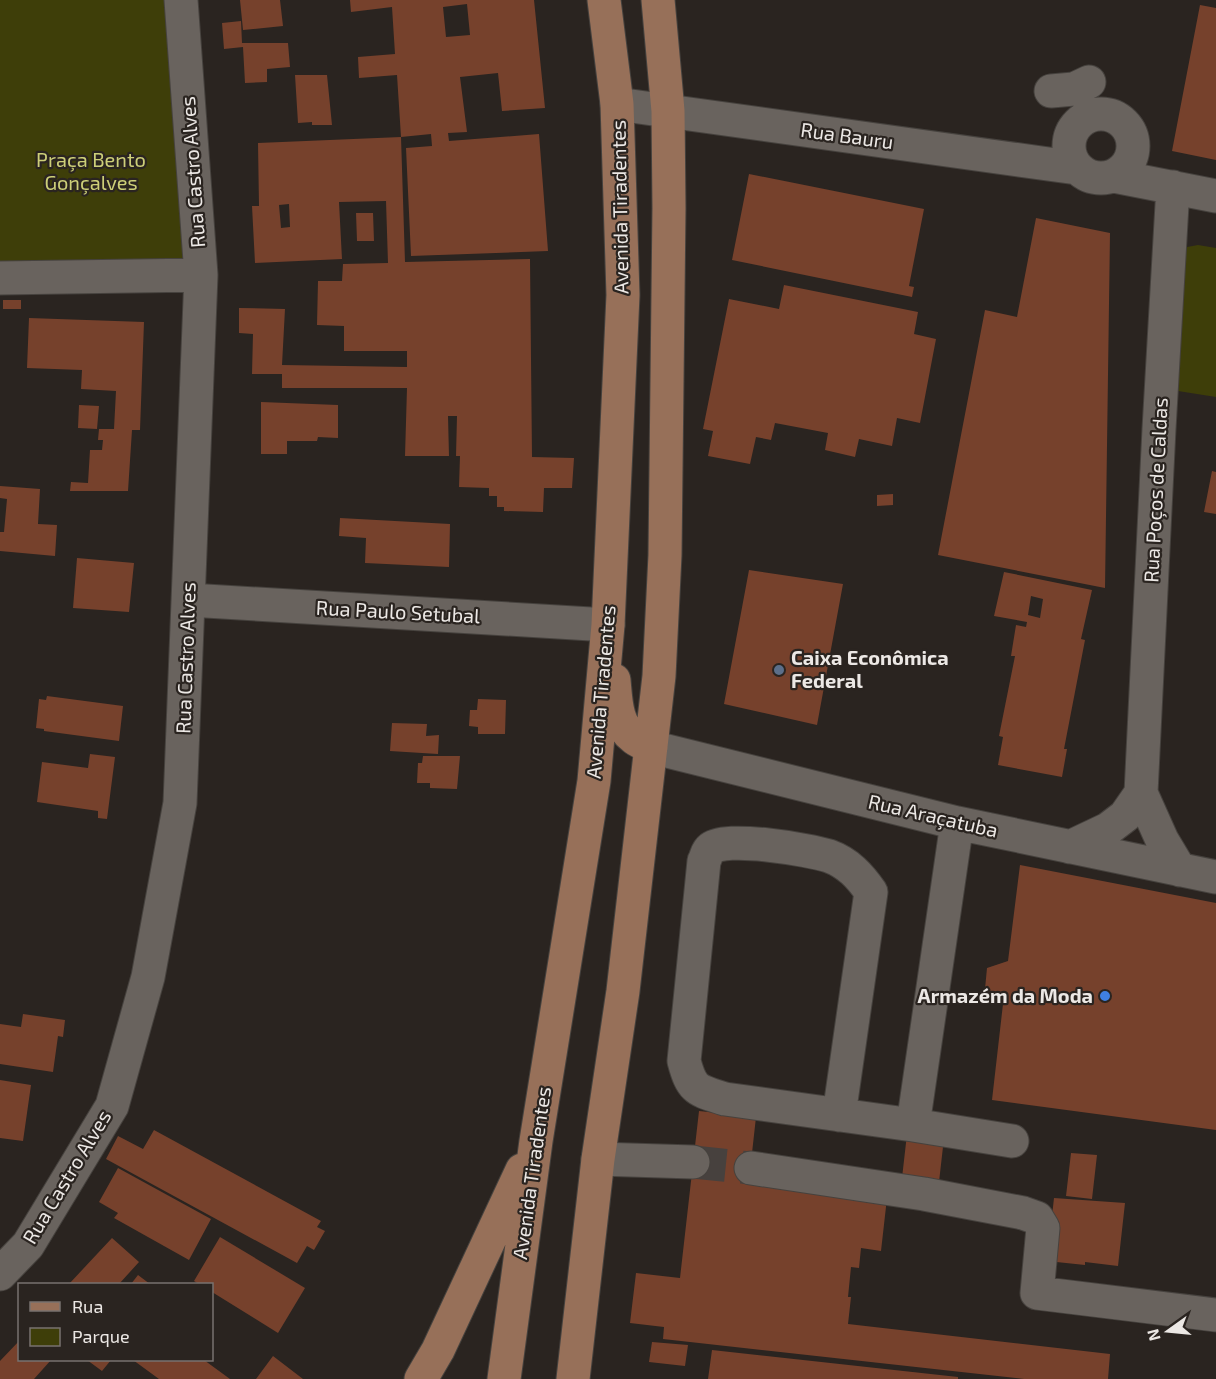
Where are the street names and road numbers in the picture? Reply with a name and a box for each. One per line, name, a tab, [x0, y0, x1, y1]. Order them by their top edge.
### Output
street label: Rua Castro Alves	[175, 96, 209, 249]
street label: Rua Bauru	[799, 117, 895, 153]
street label: Avenida Tiradentes	[605, 120, 633, 294]
street label: Rua Poços de Caldas	[1138, 397, 1173, 583]
street label: Rua Castro Alves	[170, 582, 200, 734]
street label: Rua Paulo Setubal	[315, 595, 481, 627]
street label: Avenida Tiradentes	[580, 604, 620, 780]
street label: Rua Araçatuba	[866, 788, 1000, 843]
street label: Avenida Tiradentes	[507, 1085, 555, 1261]
street label: Rua Castro Alves	[17, 1105, 116, 1248]

